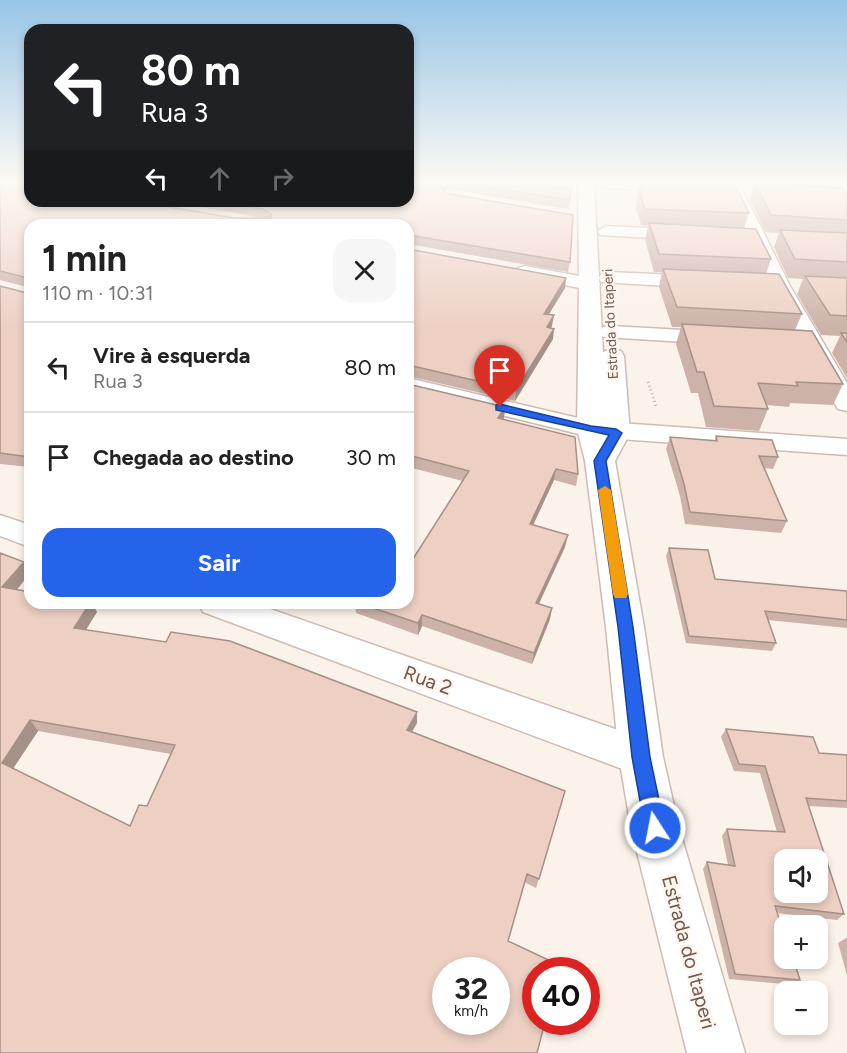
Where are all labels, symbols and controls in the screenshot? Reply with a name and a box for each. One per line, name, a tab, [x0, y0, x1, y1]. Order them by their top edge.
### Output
text: 80 m	[141, 45, 241, 96]
icon: left	[42, 48, 120, 126]
text: Rua 3	[141, 96, 208, 129]
icon: left	[140, 162, 173, 195]
icon: ahead	[203, 162, 236, 195]
icon: right	[266, 162, 299, 195]
text: 1 min	[42, 237, 127, 280]
button: close	[333, 239, 396, 302]
street label: Estrada do Itaperi	[599, 268, 622, 380]
text: 110 m · 10:31	[42, 281, 154, 305]
text: Vire à esquerda	[93, 342, 251, 369]
pin	[474, 345, 525, 407]
icon: left	[42, 351, 75, 384]
text: 80 m	[344, 354, 396, 381]
icon: arrive	[483, 354, 516, 387]
text: Rua 3	[93, 369, 143, 393]
icon: arrive	[42, 441, 75, 474]
text: Chegada ao destino	[93, 444, 294, 471]
text: 30 m	[346, 444, 396, 471]
button: Sair	[42, 528, 396, 597]
street label: Rua 2	[400, 660, 456, 700]
position arrow	[623, 796, 687, 860]
map controls	[774, 849, 828, 1035]
button: sound	[774, 849, 828, 903]
street label: Estrada do Itaperi	[657, 873, 721, 1031]
button: +	[774, 915, 828, 969]
speed limit sign: 40	[522, 957, 600, 1035]
text: 32	[454, 970, 488, 1007]
button: −	[774, 981, 828, 1035]
text: km/h	[454, 1002, 488, 1020]

